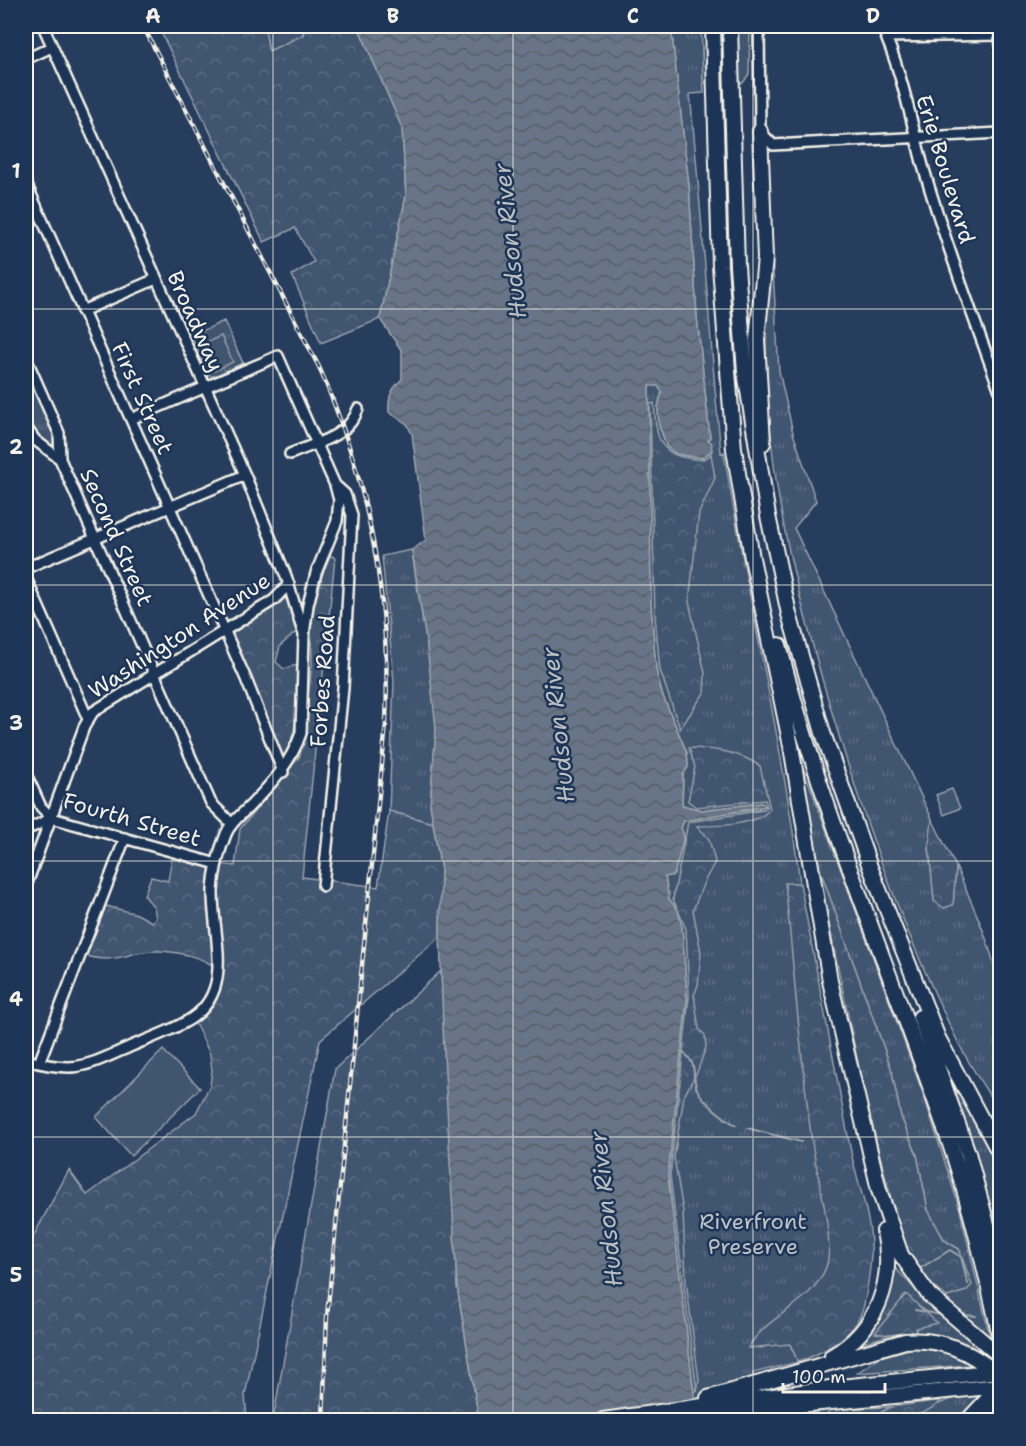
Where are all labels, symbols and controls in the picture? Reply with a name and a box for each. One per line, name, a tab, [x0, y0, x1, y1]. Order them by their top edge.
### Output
text: A	[145, 3, 161, 29]
text: B	[387, 3, 399, 29]
text: C	[627, 3, 639, 29]
text: D	[866, 3, 880, 29]
street label: Erie Boulevard	[909, 91, 982, 247]
text: 1	[11, 158, 21, 184]
water label: Hudson River	[486, 161, 534, 321]
street label: Broadway	[160, 266, 231, 376]
street label: First Street	[105, 338, 180, 459]
text: 2	[9, 434, 23, 460]
street label: Second Street	[73, 464, 160, 611]
street label: Washington Avenue	[83, 566, 276, 705]
street label: Forbes Road	[303, 614, 342, 748]
water label: Hudson River	[534, 645, 582, 805]
text: 3	[9, 710, 23, 736]
street label: Fourth Street	[60, 786, 204, 853]
text: 4	[9, 986, 23, 1012]
water label: Hudson River	[582, 1129, 630, 1289]
park label: Riverfront Preserve	[699, 1207, 807, 1261]
text: 5	[10, 1262, 22, 1288]
scale bar	[783, 1356, 885, 1394]
text: 100 m	[792, 1365, 846, 1389]

